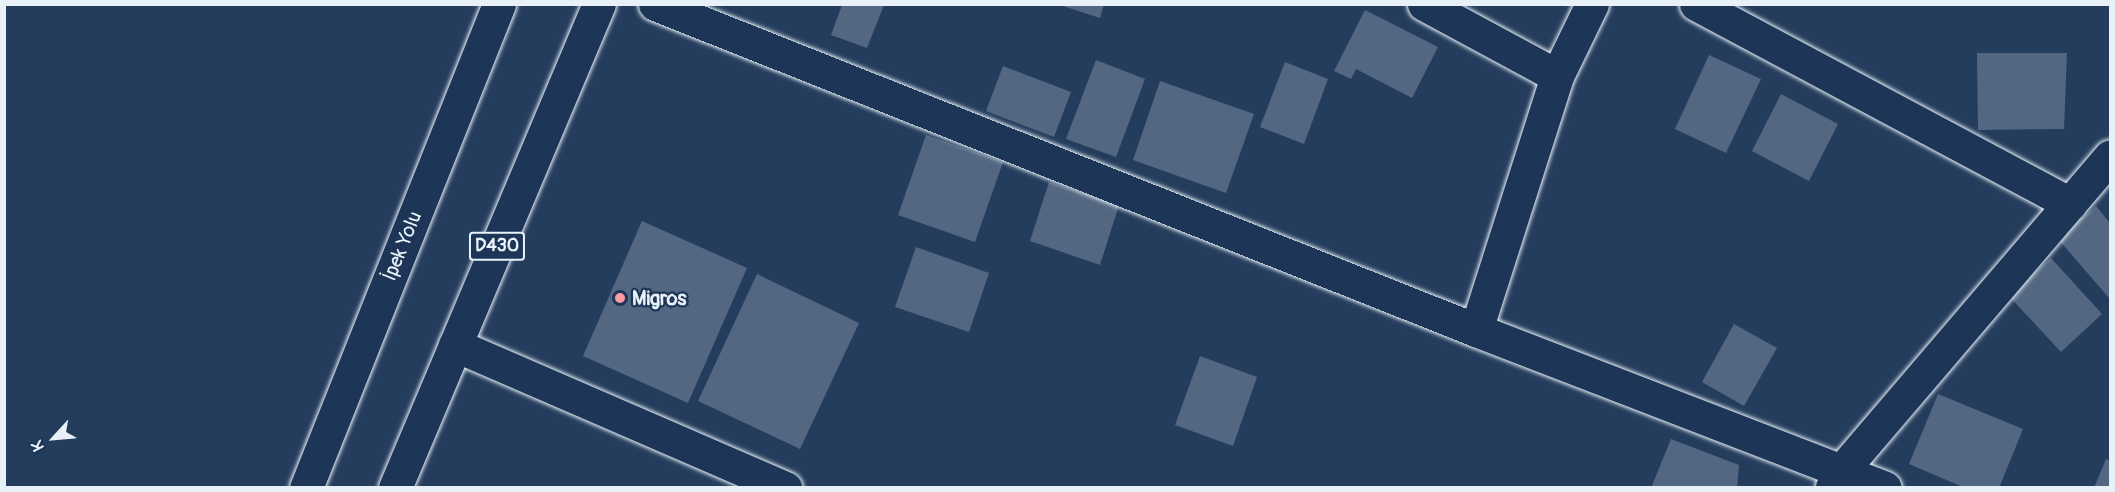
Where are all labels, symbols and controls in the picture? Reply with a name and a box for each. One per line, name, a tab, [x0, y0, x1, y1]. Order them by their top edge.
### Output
street label: İpek Yolu	[377, 208, 427, 284]
road number: D430	[468, 231, 526, 261]
place label: Migros	[632, 286, 686, 310]
marker: Migros	[613, 291, 627, 305]
north arrow	[24, 408, 84, 468]
text: K	[27, 437, 49, 455]

